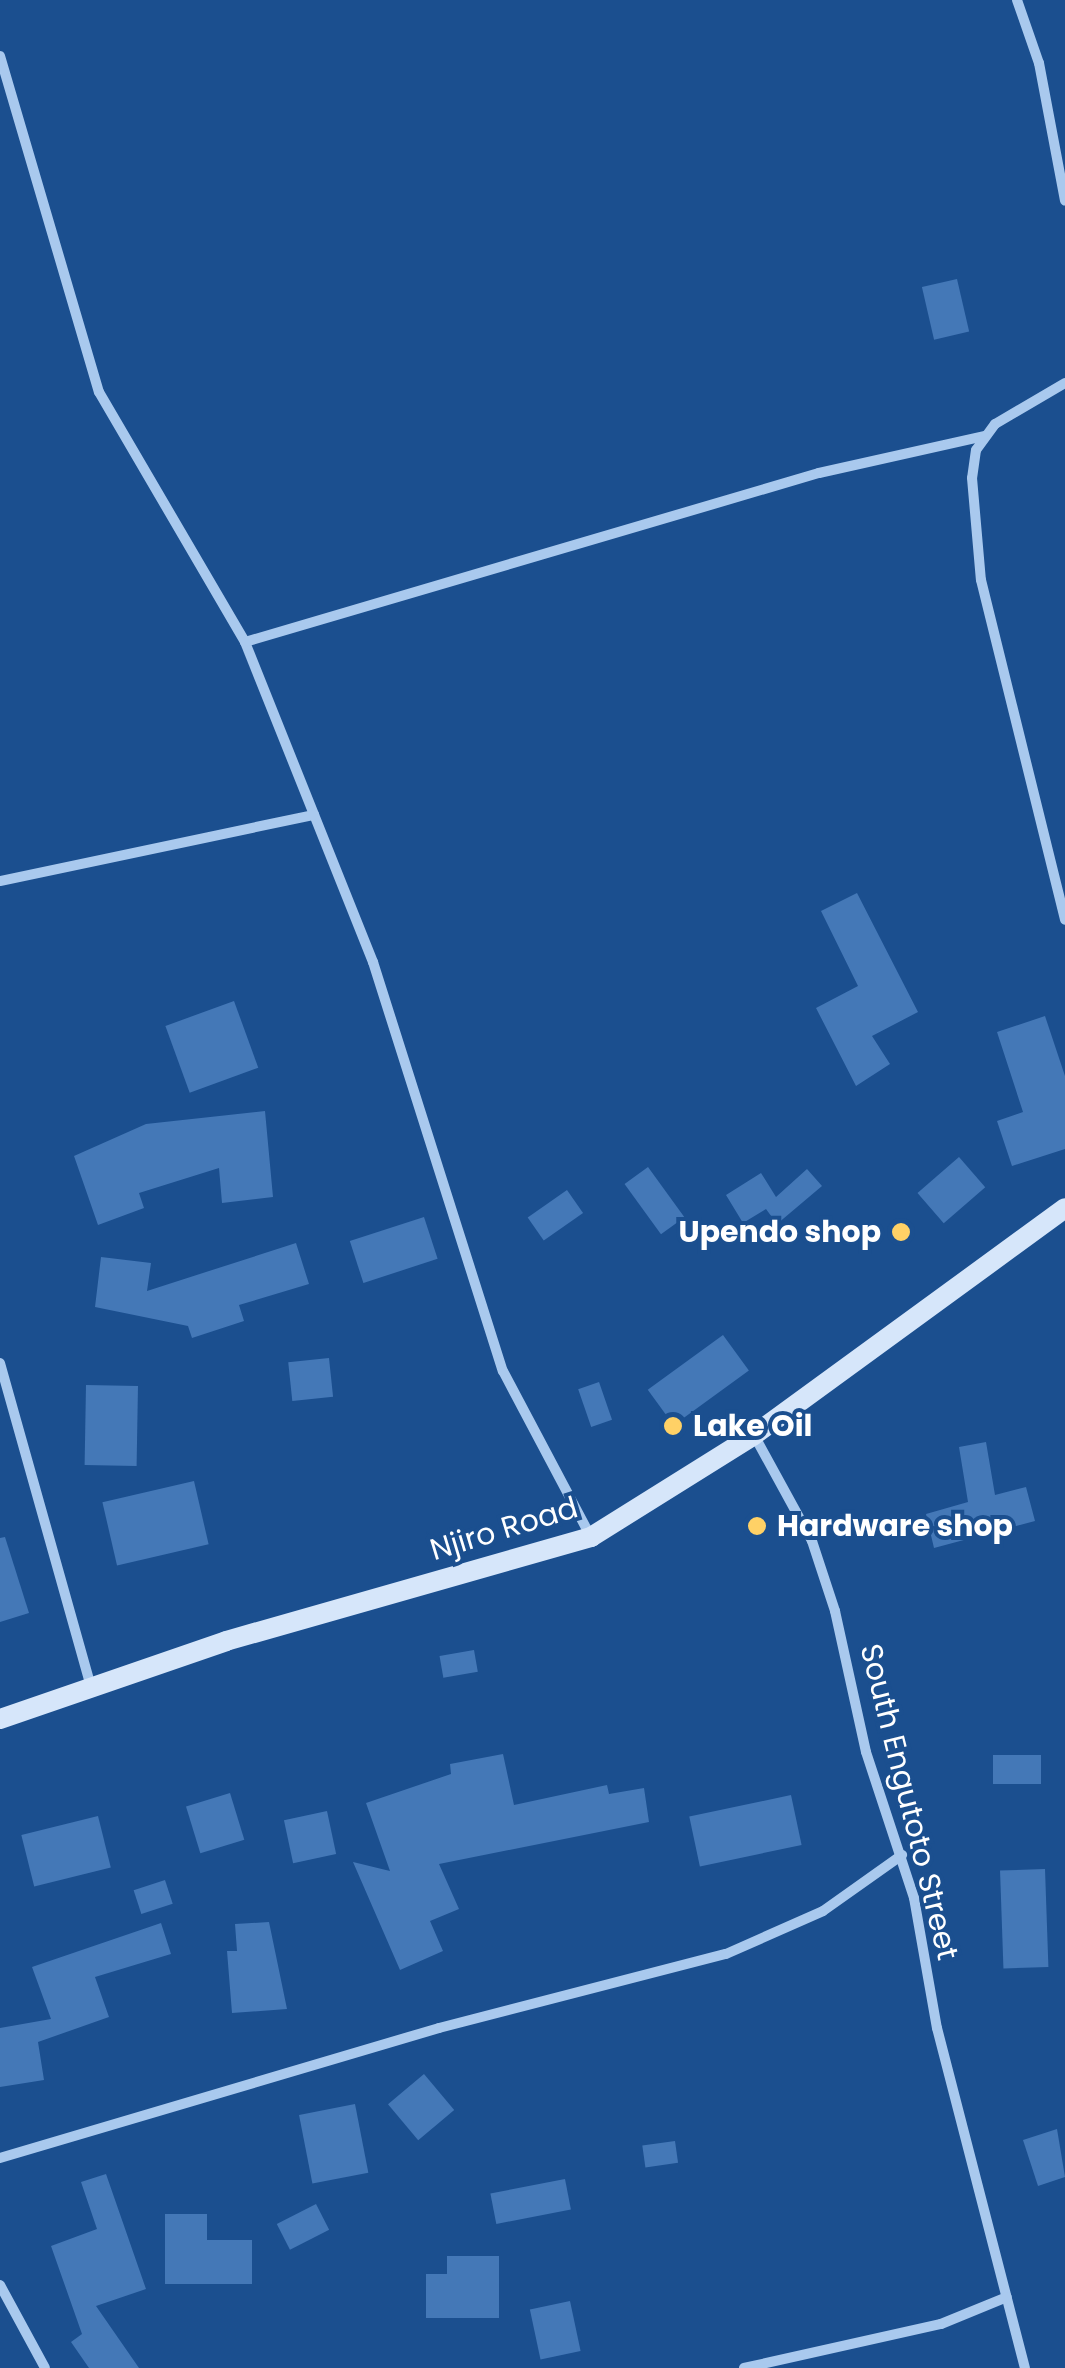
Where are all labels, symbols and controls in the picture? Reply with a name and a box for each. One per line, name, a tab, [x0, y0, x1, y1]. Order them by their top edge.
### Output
place label: Upendo shop	[679, 1214, 881, 1250]
marker: Upendo shop	[890, 1221, 912, 1243]
place label: Lake Oil	[693, 1408, 812, 1444]
marker: Lake Oil	[662, 1415, 684, 1437]
street label: Njiro Road	[426, 1490, 582, 1568]
place label: Hardware shop	[777, 1508, 1013, 1544]
marker: Hardware shop	[746, 1515, 768, 1537]
street label: South Engutoto Street	[852, 1640, 966, 1964]

